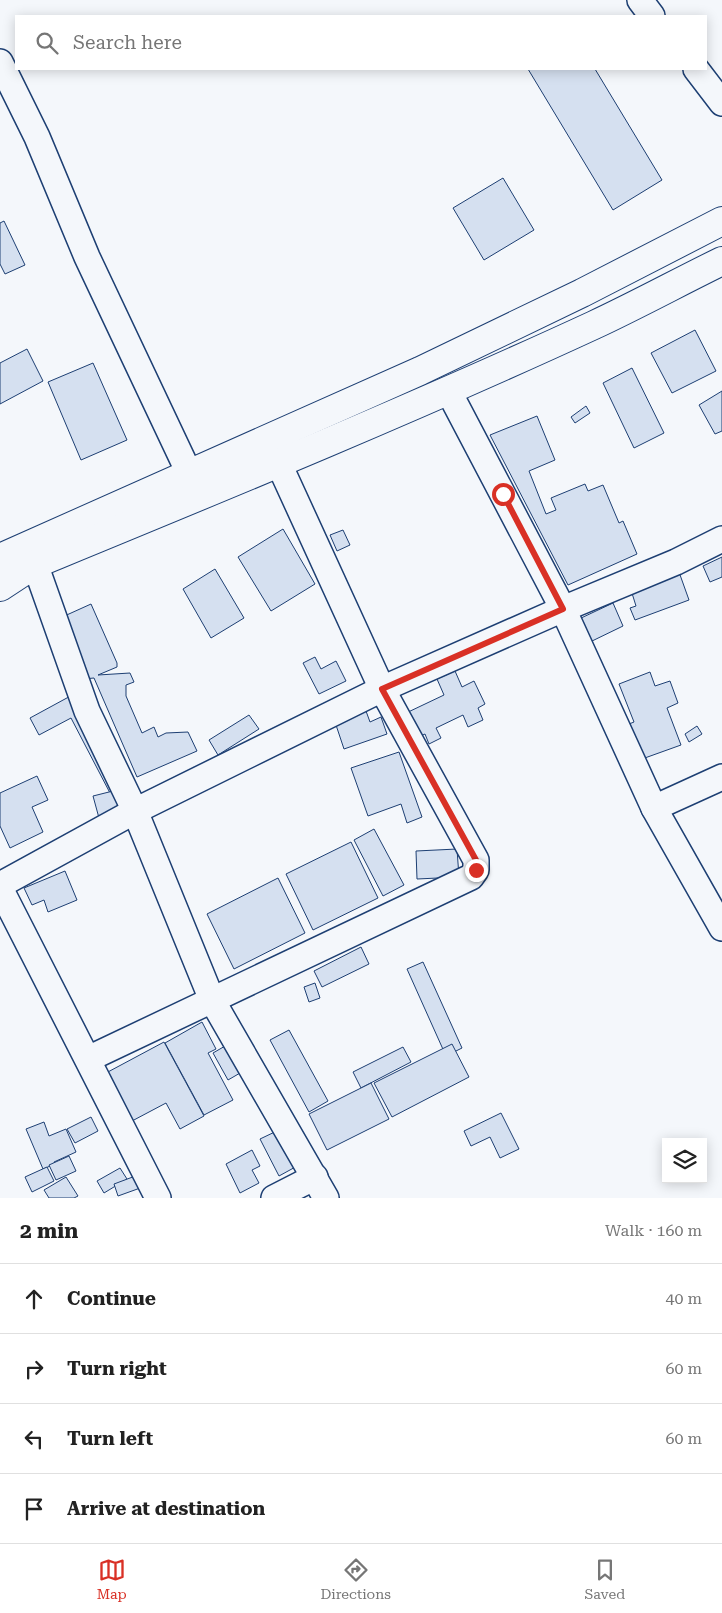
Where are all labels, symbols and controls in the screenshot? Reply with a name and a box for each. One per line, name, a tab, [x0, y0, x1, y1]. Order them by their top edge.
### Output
search box	[15, 15, 707, 70]
icon: search	[33, 29, 61, 57]
text: Search here	[73, 31, 182, 54]
route start	[492, 483, 515, 506]
route end	[465, 859, 488, 882]
map controls	[662, 1138, 707, 1183]
button: layers	[662, 1138, 707, 1183]
text: 2 min	[20, 1219, 78, 1243]
text: Walk · 160 m	[605, 1221, 702, 1240]
icon: ahead	[20, 1285, 48, 1313]
text: Continue	[67, 1287, 156, 1310]
text: 40 m	[665, 1289, 702, 1308]
icon: right	[20, 1355, 48, 1383]
text: Turn right	[67, 1357, 167, 1380]
text: 60 m	[665, 1359, 702, 1378]
icon: left	[20, 1425, 48, 1453]
text: Turn left	[67, 1427, 153, 1450]
text: 60 m	[665, 1429, 702, 1448]
icon: arrive	[20, 1495, 48, 1523]
text: Arrive at destination	[67, 1497, 265, 1520]
tab: Map	[97, 1556, 127, 1602]
tab: Directions	[320, 1556, 391, 1602]
tab: Saved	[585, 1556, 625, 1602]

